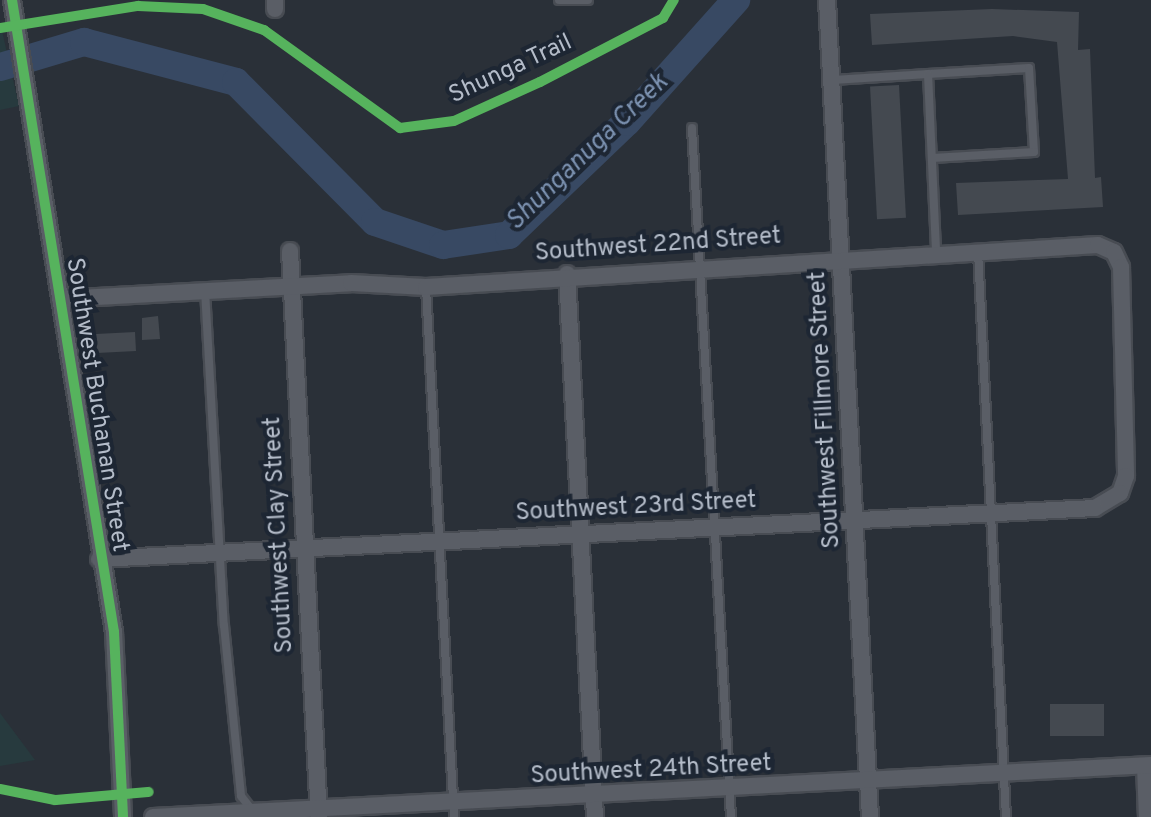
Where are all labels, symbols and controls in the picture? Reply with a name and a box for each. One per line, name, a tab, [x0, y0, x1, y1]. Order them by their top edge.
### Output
street label: Shunga Trail	[445, 29, 577, 111]
water label: Shunganuga Creek	[501, 68, 675, 238]
street label: Southwest 22nd Street	[534, 223, 782, 269]
street label: Southwest Buchanan Street	[59, 256, 133, 554]
street label: Southwest Fillmore Street	[804, 271, 848, 549]
street label: Southwest Clay Street	[259, 416, 301, 654]
street label: Southwest 23rd Street	[515, 487, 757, 529]
street label: Southwest 24th Street	[530, 750, 772, 792]

